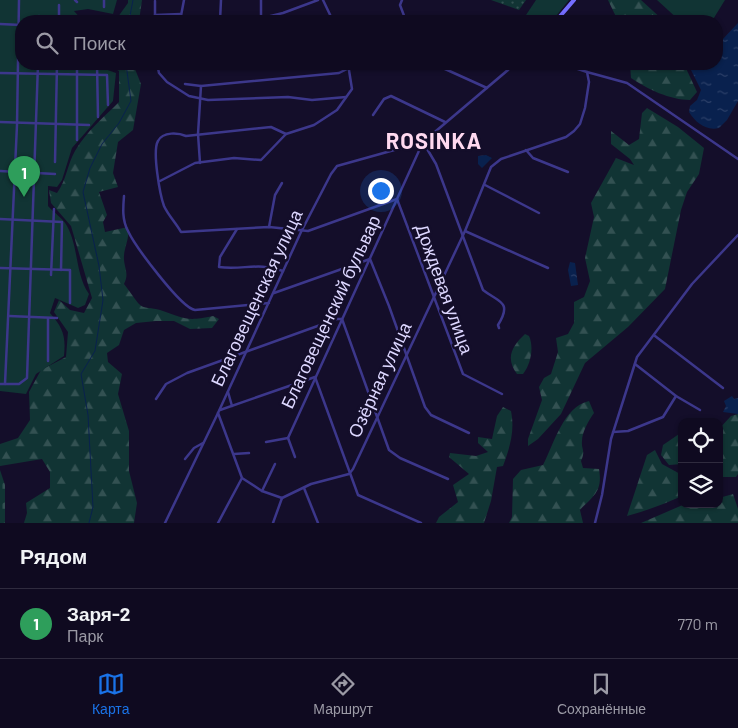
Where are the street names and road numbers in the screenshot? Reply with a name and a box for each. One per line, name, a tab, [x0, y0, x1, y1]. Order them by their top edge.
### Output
street label: Благовещенская улица	[205, 205, 307, 389]
street label: Благовещенский бульвар	[276, 211, 385, 412]
street label: Дождевая улица	[411, 221, 479, 358]
street label: Озёрная улица	[343, 317, 416, 441]

